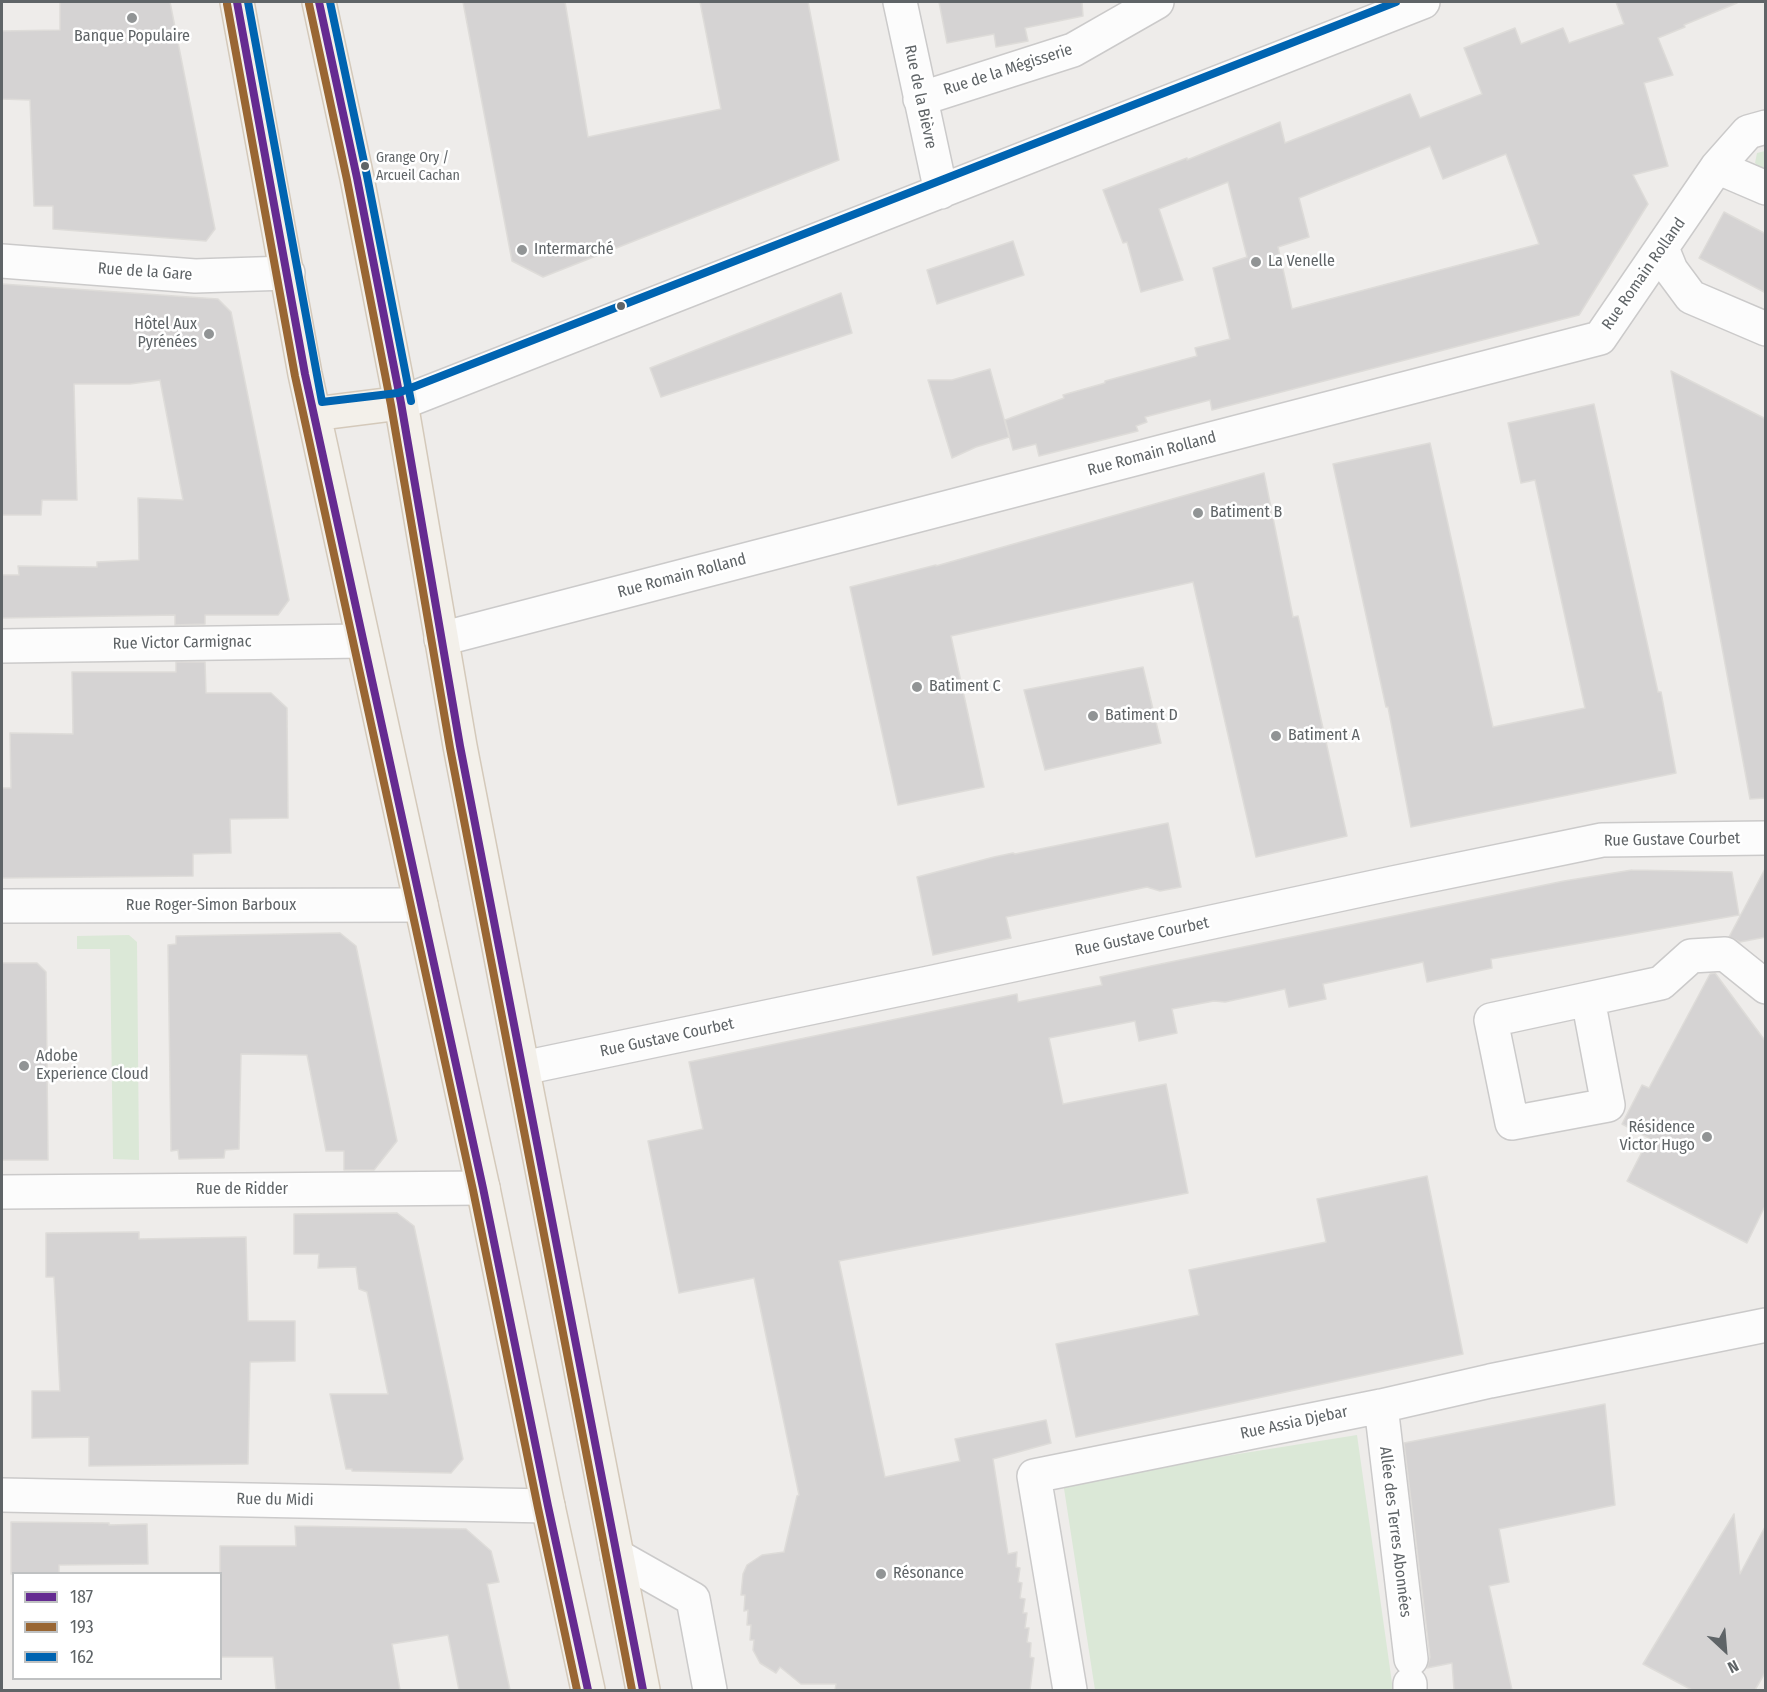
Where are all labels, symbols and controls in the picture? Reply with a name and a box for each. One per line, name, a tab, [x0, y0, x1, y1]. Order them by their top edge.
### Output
marker: Banque Populaire	[125, 11, 139, 25]
place label: Banque Populaire	[74, 27, 190, 47]
street label: Rue de la Mégisserie	[941, 40, 1075, 100]
street label: Rue de la Bièvre	[900, 43, 940, 151]
place label: Grange Ory / Arcueil Cachan	[376, 150, 460, 182]
marker: Grange Ory / Arcueil Cachan	[359, 160, 371, 172]
street label: Rue Romain Rolland	[1598, 214, 1690, 334]
place label: Intermarché	[534, 240, 614, 260]
marker: Intermarché	[515, 243, 529, 257]
place label: La Venelle	[1268, 252, 1335, 272]
marker: La Venelle	[1249, 255, 1263, 269]
street label: Rue de la Gare	[97, 259, 193, 285]
unlabelled marker	[615, 300, 627, 312]
place label: Hôtel Aux Pyrénées	[134, 315, 197, 353]
marker: Hôtel Aux Pyrénées	[202, 327, 216, 341]
street label: Rue Romain Rolland	[1086, 428, 1218, 480]
place label: Batiment B	[1210, 503, 1282, 523]
marker: Batiment B	[1191, 506, 1205, 520]
street label: Rue Romain Rolland	[616, 550, 748, 602]
street label: Rue Victor Carmignac	[112, 632, 252, 654]
place label: Batiment C	[929, 677, 1001, 697]
marker: Batiment C	[910, 680, 924, 694]
place label: Batiment D	[1105, 706, 1178, 726]
marker: Batiment D	[1086, 709, 1100, 723]
place label: Batiment A	[1288, 726, 1360, 746]
marker: Batiment A	[1269, 729, 1283, 743]
street label: Rue Gustave Courbet	[1604, 829, 1740, 851]
street label: Rue Roger-Simon Barboux	[126, 896, 296, 916]
street label: Rue Gustave Courbet	[1073, 913, 1211, 961]
street label: Rue Gustave Courbet	[598, 1014, 736, 1062]
place label: Adobe Experience Cloud	[36, 1047, 149, 1085]
marker: Adobe Experience Cloud	[17, 1059, 31, 1073]
place label: Résidence Victor Hugo	[1619, 1118, 1695, 1156]
marker: Résidence Victor Hugo	[1700, 1130, 1714, 1144]
street label: Rue de Ridder	[196, 1180, 288, 1200]
street label: Rue Assia Djebar	[1239, 1402, 1349, 1444]
street label: Allée des Terres Abonnées	[1375, 1446, 1415, 1618]
street label: Rue du Midi	[236, 1490, 314, 1510]
place label: Résonance	[893, 1564, 964, 1584]
marker: Résonance	[874, 1567, 888, 1581]
legend	[12, 1572, 222, 1680]
text: 187	[70, 1586, 93, 1608]
text: 193	[70, 1616, 94, 1638]
north arrow	[1695, 1620, 1755, 1680]
text: 162	[70, 1646, 94, 1668]
text: N	[1725, 1656, 1742, 1677]

